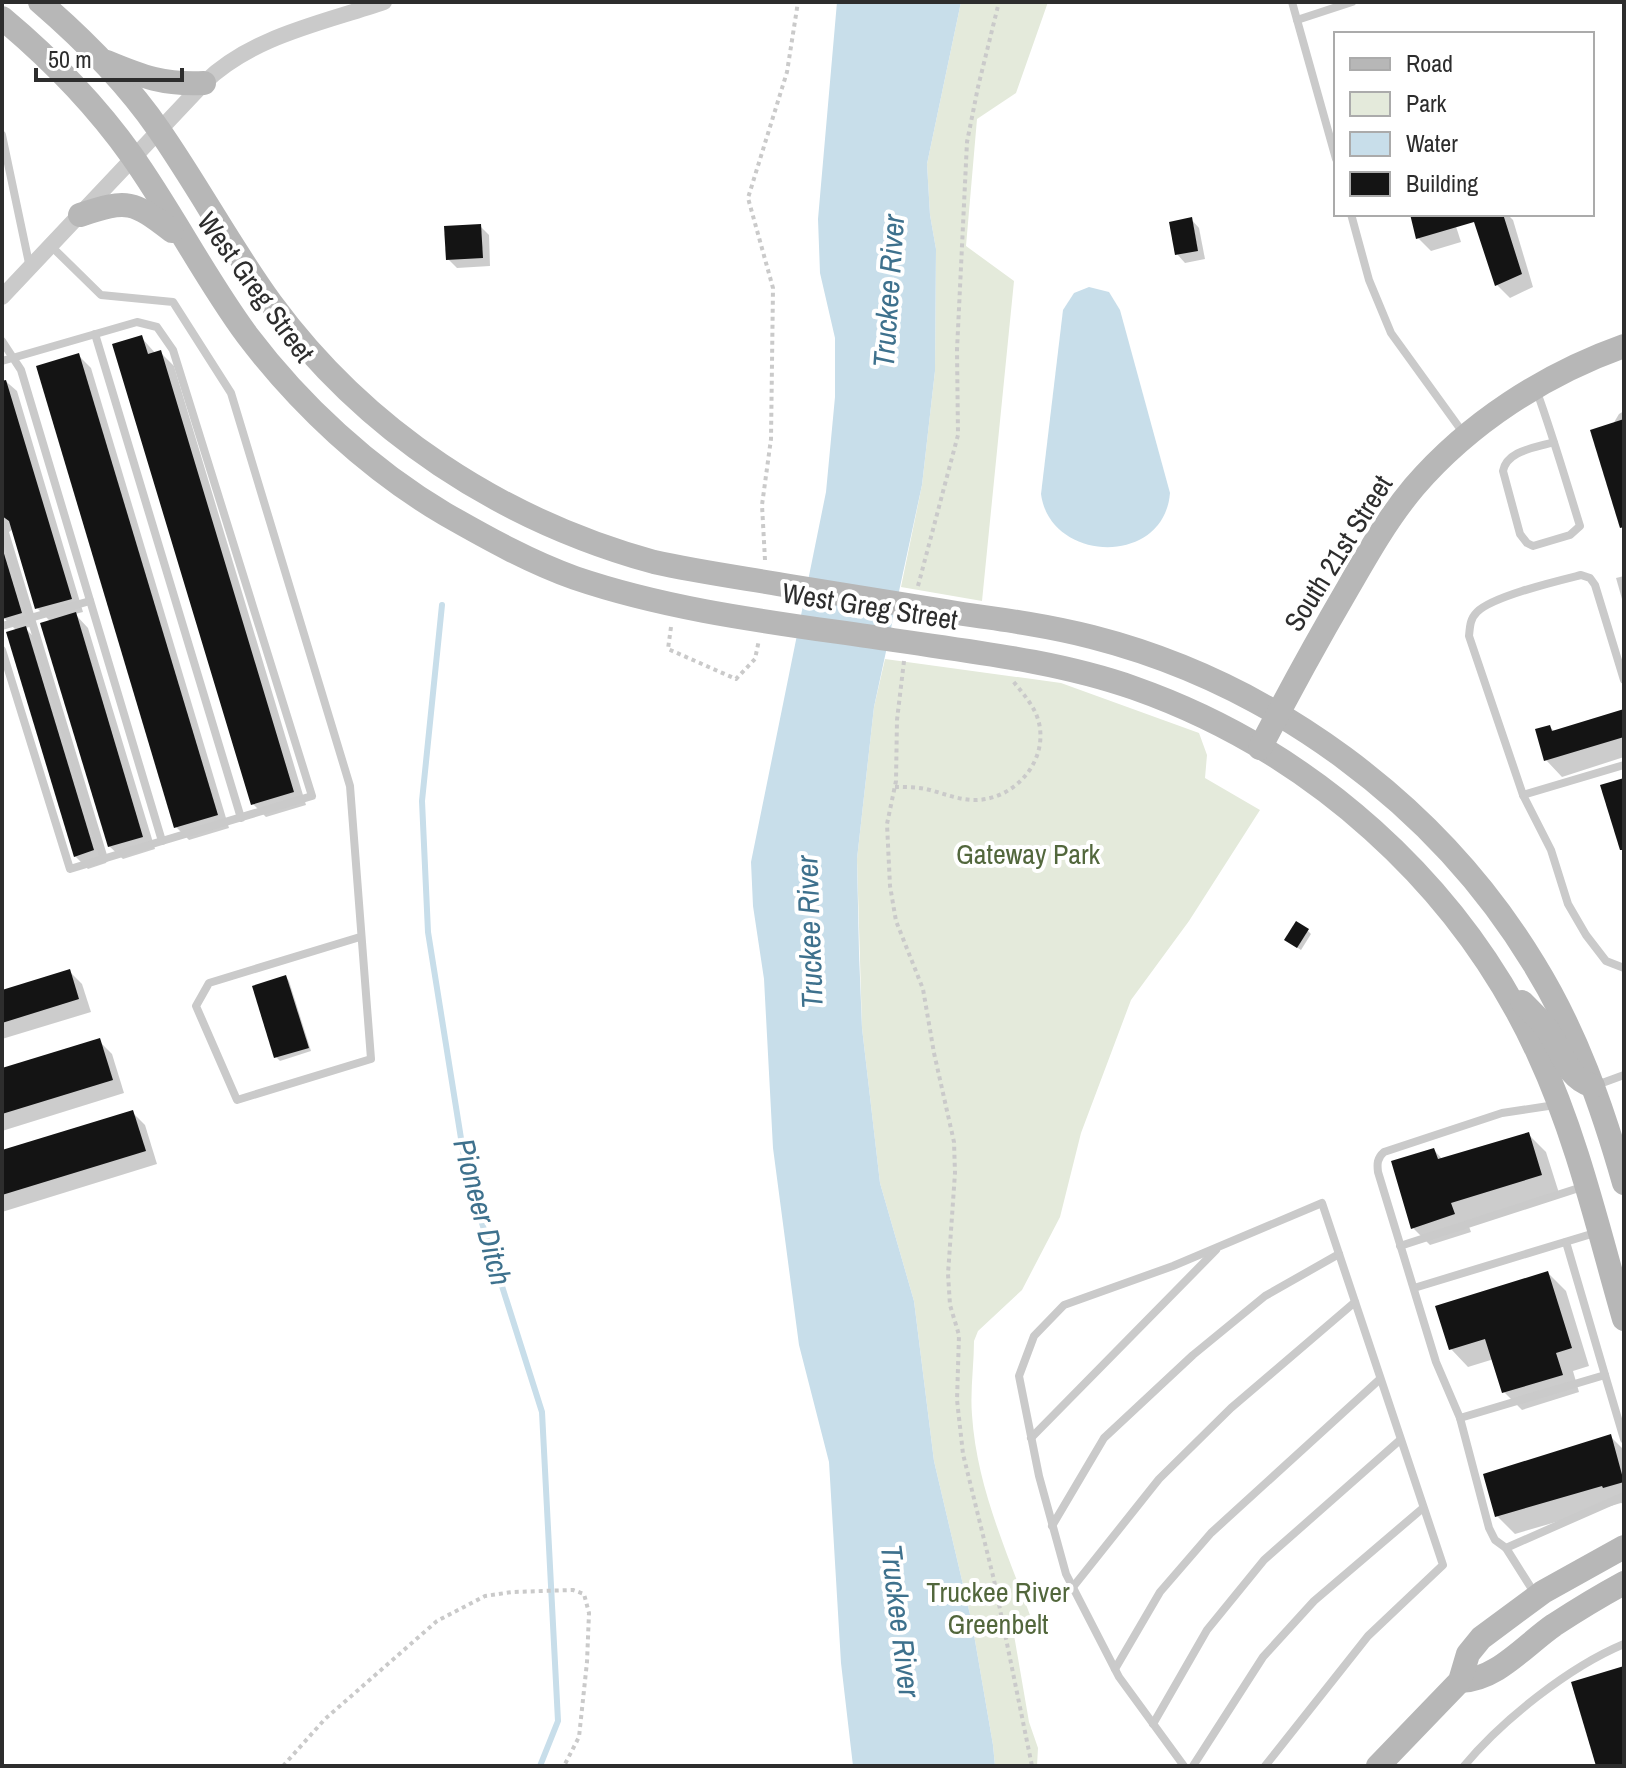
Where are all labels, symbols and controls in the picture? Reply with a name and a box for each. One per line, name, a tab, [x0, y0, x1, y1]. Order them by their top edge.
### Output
scale bar	[36, 32, 182, 82]
legend	[1334, 32, 1594, 216]
text: 50 m	[48, 43, 92, 75]
text: Road	[1406, 47, 1453, 79]
text: Park	[1406, 87, 1447, 119]
text: Water	[1406, 127, 1458, 159]
text: Building	[1406, 167, 1478, 199]
street label: West Greg Street	[189, 204, 323, 370]
water label: Truckee River	[863, 212, 913, 369]
street label: South 21st Street	[1275, 468, 1401, 638]
street label: West Greg Street	[780, 573, 960, 639]
park label: Gateway Park	[956, 835, 1101, 873]
water label: Truckee River	[786, 854, 832, 1009]
water label: Pioneer Ditch	[444, 1134, 522, 1290]
water label: Truckee River	[872, 1542, 930, 1700]
park label: Truckee River Greenbelt	[926, 1573, 1070, 1643]

